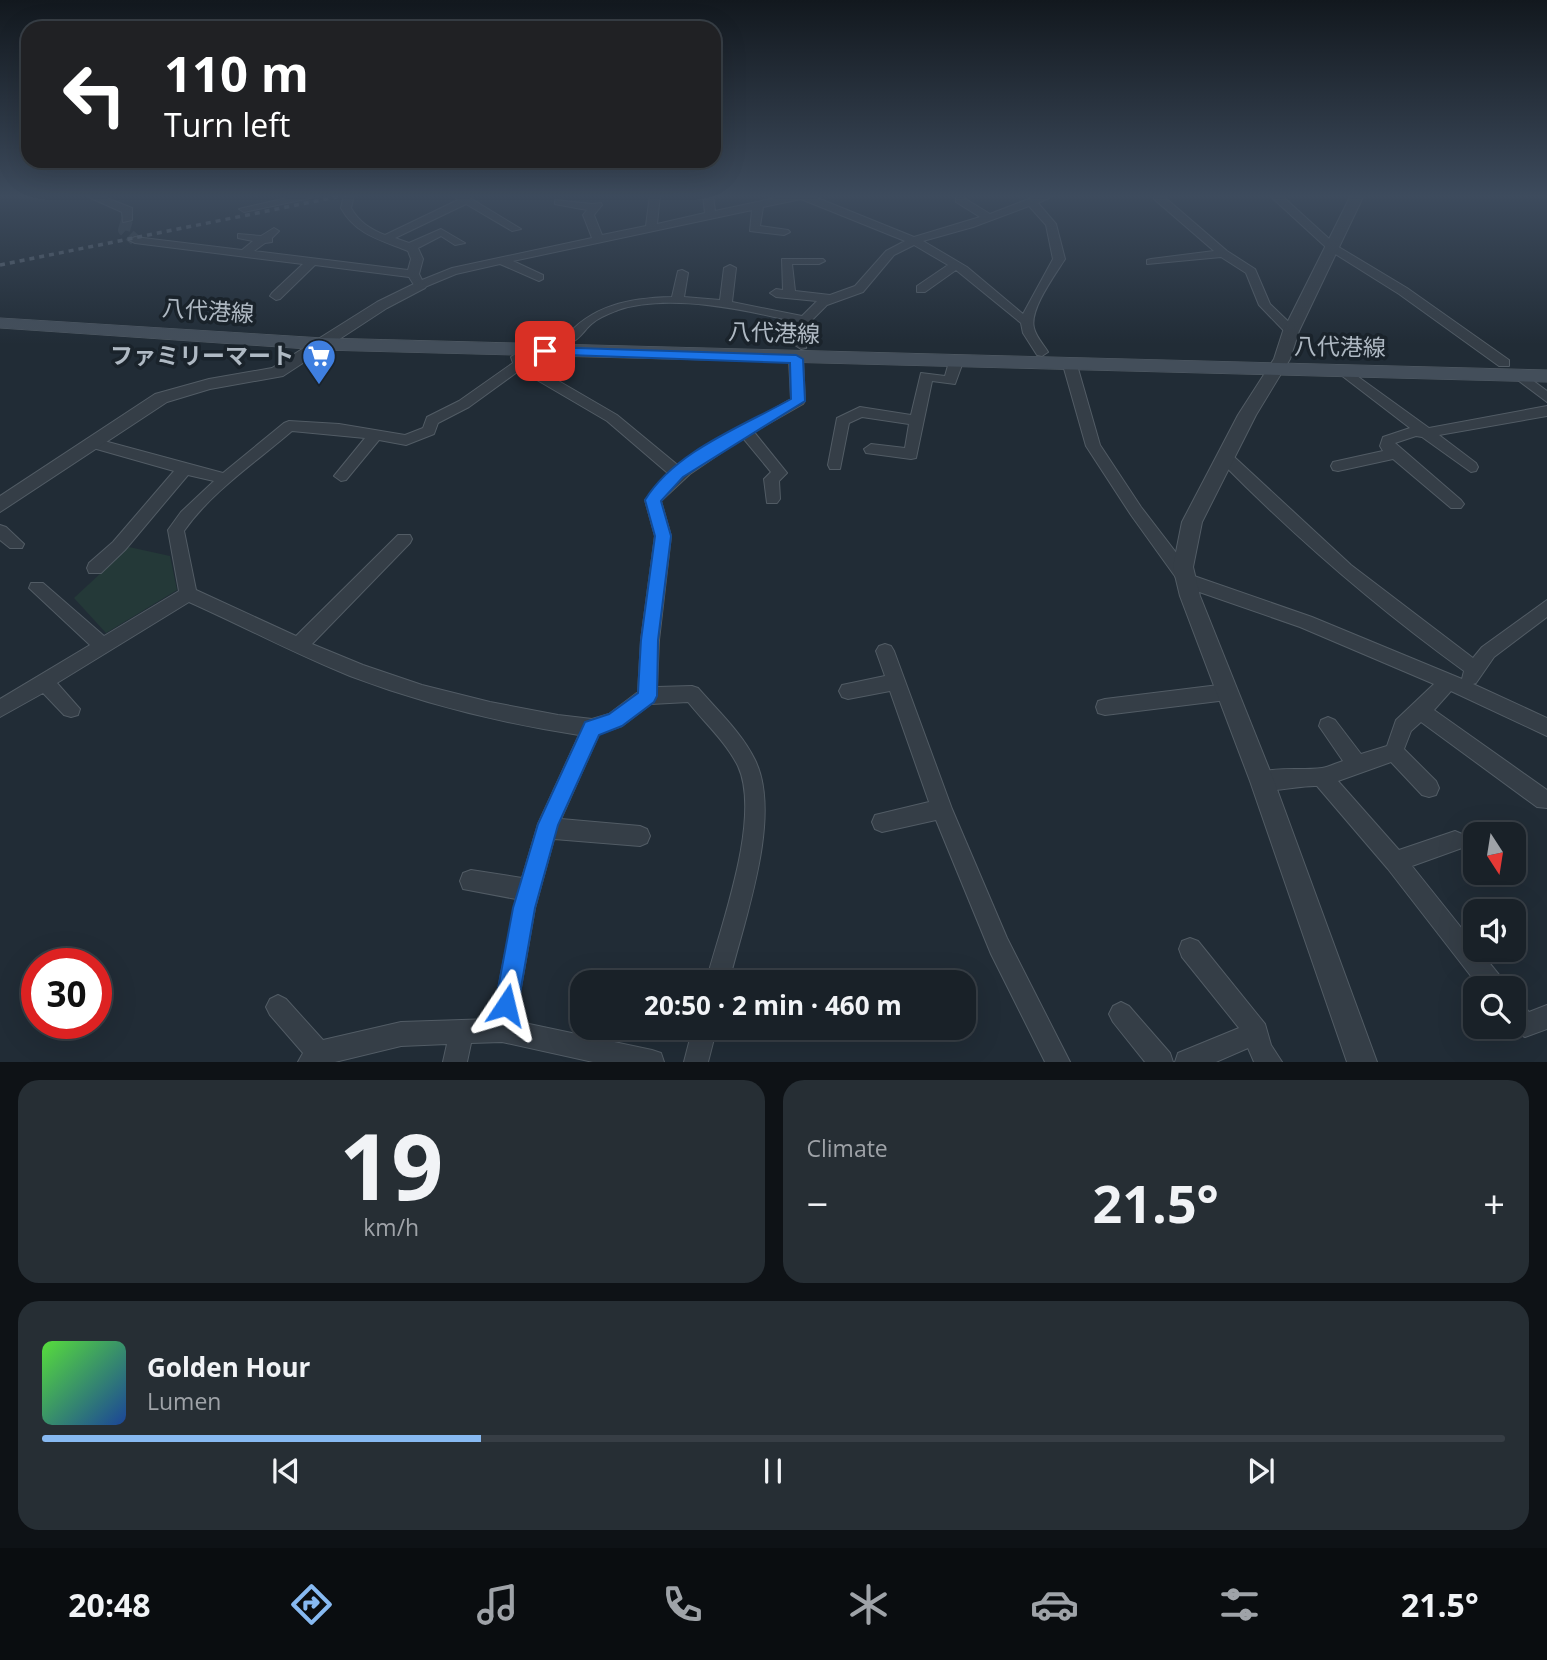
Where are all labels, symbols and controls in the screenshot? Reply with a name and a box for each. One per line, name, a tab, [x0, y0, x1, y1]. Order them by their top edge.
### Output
text: 110 m	[164, 40, 309, 106]
icon: left	[49, 49, 140, 140]
text: Turn left	[164, 103, 290, 146]
street label: 八代港線	[161, 291, 255, 329]
street label: 八代港線	[728, 314, 821, 350]
pin	[515, 321, 575, 381]
street label: 八代港線	[1294, 329, 1386, 363]
icon: arrive	[526, 332, 564, 370]
supermarket icon: ファミリーマート	[300, 337, 338, 386]
place label: ファミリーマート	[110, 339, 294, 371]
north arrow	[1463, 822, 1526, 886]
map controls	[1463, 822, 1526, 1039]
button: sound	[1463, 899, 1526, 962]
speed limit sign: 30	[21, 948, 112, 1039]
position arrow	[469, 968, 543, 1042]
button: search	[1463, 976, 1526, 1039]
text: 20:50 · 2 min · 460 m	[644, 987, 902, 1023]
text: 19	[339, 1103, 443, 1227]
text: Climate	[807, 1132, 888, 1164]
text: 21.5°	[1093, 1167, 1219, 1238]
text: −	[807, 1177, 828, 1229]
text: +	[1483, 1177, 1505, 1229]
text: km/h	[363, 1211, 419, 1243]
text: Golden Hour	[147, 1349, 310, 1385]
text: Lumen	[147, 1385, 221, 1417]
icon: previous	[267, 1452, 305, 1490]
icon: pause	[754, 1452, 792, 1490]
icon: next	[1242, 1452, 1280, 1490]
icon: directions	[287, 1580, 336, 1629]
icon: music	[473, 1580, 522, 1629]
icon: phone	[658, 1580, 707, 1629]
icon: climate	[844, 1580, 893, 1629]
icon: car	[1030, 1580, 1079, 1629]
icon: filters	[1215, 1580, 1264, 1629]
text: 20:48	[68, 1583, 151, 1626]
text: 21.5°	[1401, 1583, 1479, 1626]

